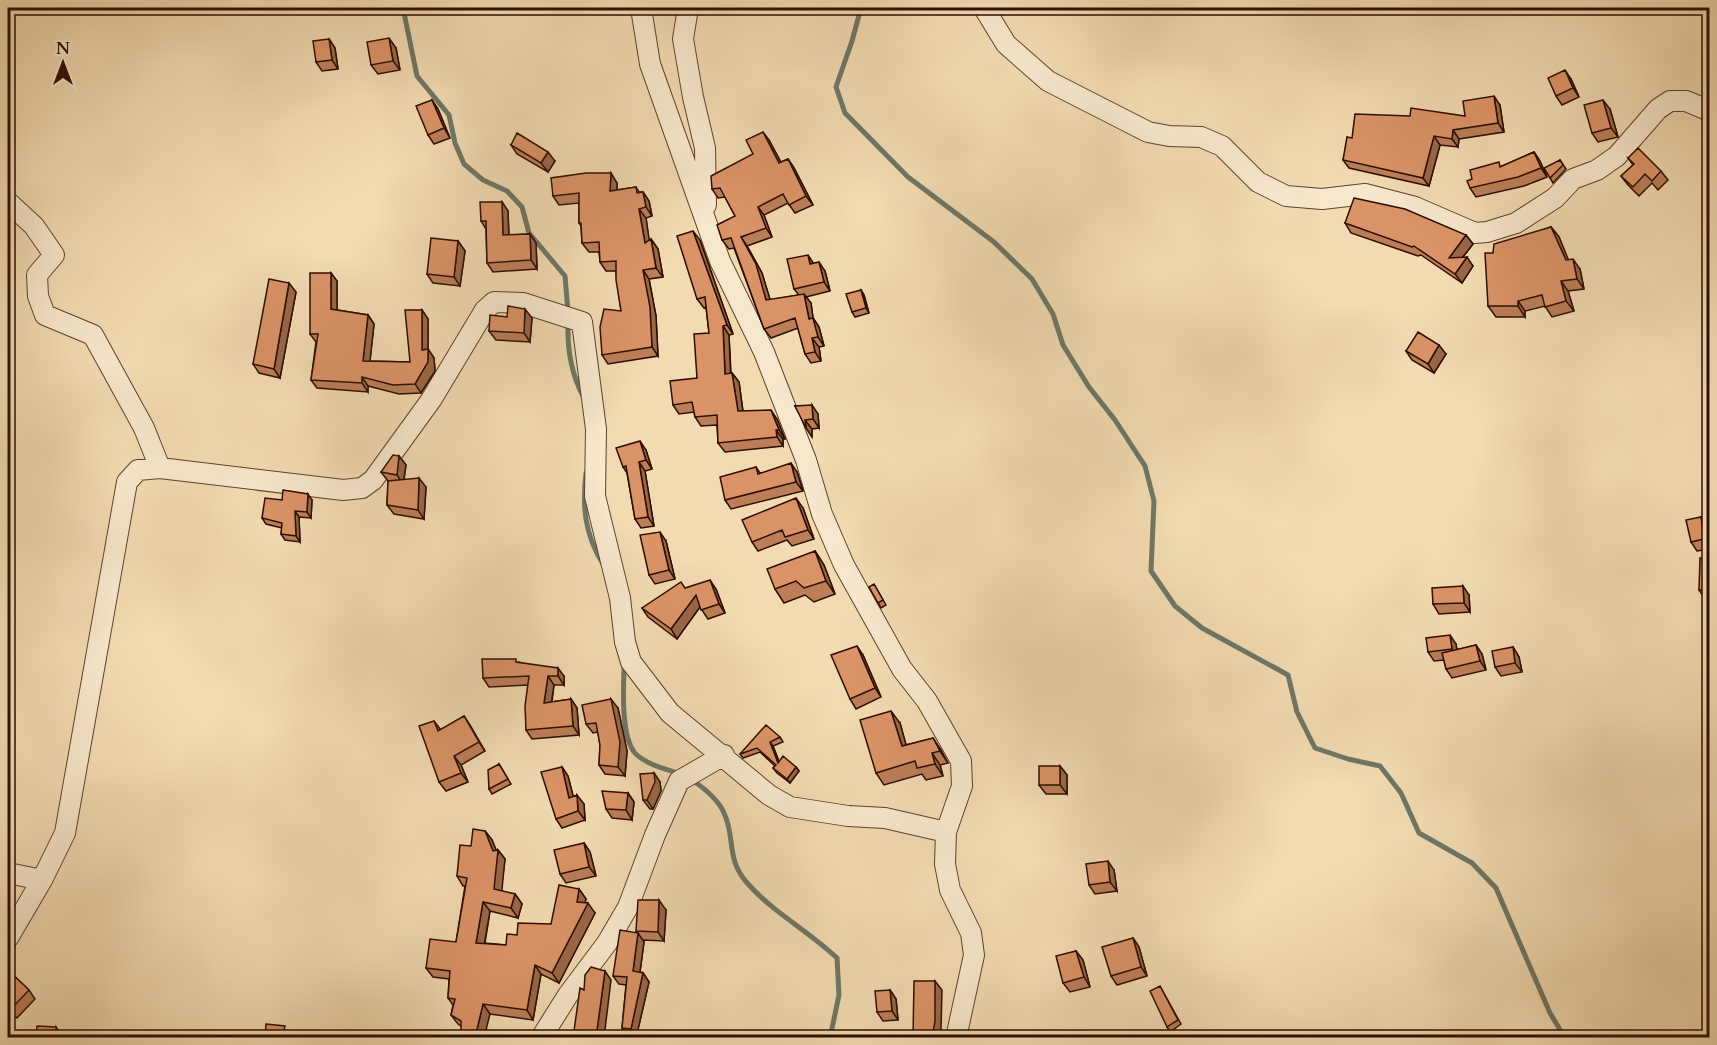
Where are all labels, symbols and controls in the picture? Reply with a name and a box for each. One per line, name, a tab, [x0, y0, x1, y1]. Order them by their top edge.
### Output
north arrow	[33, 33, 93, 93]
text: N	[56, 38, 70, 60]

